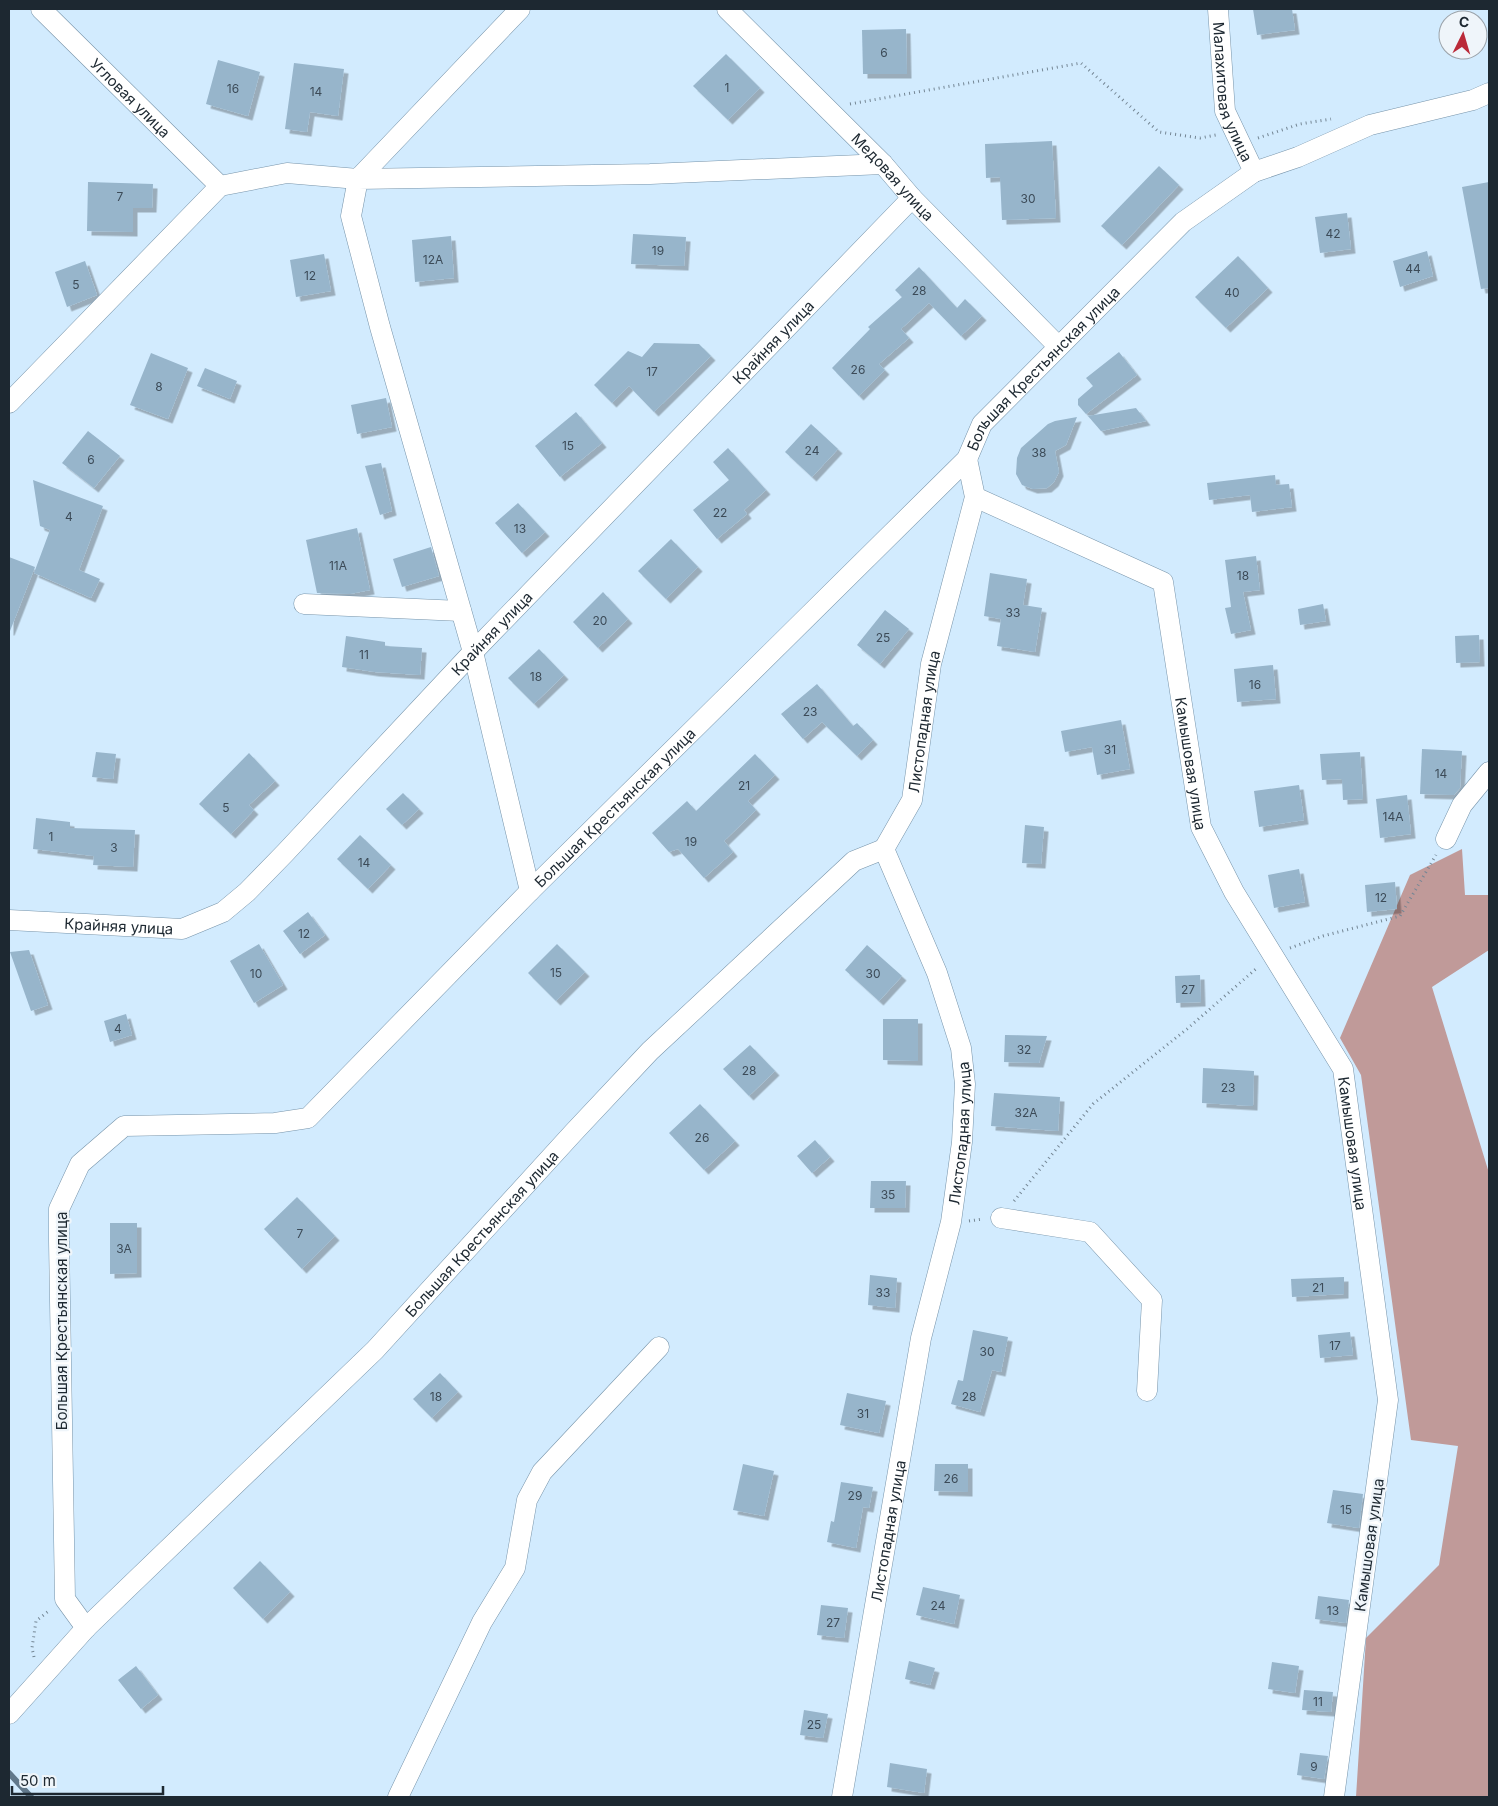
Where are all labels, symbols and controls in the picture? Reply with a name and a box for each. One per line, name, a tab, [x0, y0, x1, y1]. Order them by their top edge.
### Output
north arrow	[1438, 10, 1488, 60]
text: С	[1458, 13, 1470, 30]
street label: Малахитовая улица	[1209, 21, 1257, 165]
house number: 6	[880, 45, 888, 60]
street label: Угловая улица	[87, 54, 175, 141]
house number: 1	[725, 80, 729, 95]
house number: 16	[227, 81, 239, 96]
house number: 14	[310, 84, 323, 99]
street label: Медовая улица	[848, 129, 938, 224]
house number: 7	[117, 189, 124, 204]
house number: 30	[1021, 191, 1035, 206]
house number: 42	[1325, 226, 1341, 241]
house number: 19	[652, 243, 664, 258]
house number: 12А	[423, 252, 443, 267]
house number: 44	[1405, 261, 1421, 276]
house number: 12	[304, 268, 316, 283]
house number: 5	[72, 277, 80, 292]
street label: Большая Крестьянская улица	[962, 282, 1123, 453]
house number: 28	[912, 283, 926, 298]
house number: 40	[1224, 285, 1240, 300]
street label: Крайняя улица	[728, 296, 818, 388]
house number: 26	[851, 362, 865, 377]
house number: 17	[646, 364, 658, 379]
house number: 8	[155, 379, 163, 394]
house number: 15	[562, 438, 574, 453]
house number: 24	[805, 443, 820, 458]
house number: 38	[1032, 445, 1046, 460]
house number: 6	[87, 452, 95, 467]
house number: 22	[713, 505, 727, 520]
house number: 4	[65, 509, 73, 524]
house number: 13	[514, 521, 526, 536]
house number: 11А	[329, 558, 347, 573]
house number: 18	[1237, 568, 1249, 583]
street label: Крайняя улица	[447, 587, 536, 679]
house number: 33	[1006, 605, 1020, 620]
house number: 20	[593, 613, 607, 628]
house number: 25	[876, 630, 890, 645]
house number: 11	[359, 647, 369, 662]
street label: Листопадная улица	[904, 648, 944, 794]
house number: 18	[530, 669, 542, 684]
house number: 16	[1249, 677, 1261, 692]
street label: Камышовая улица	[1171, 696, 1211, 831]
house number: 23	[803, 704, 817, 719]
street label: Большая Крестьянская улица	[530, 724, 699, 891]
house number: 31	[1104, 742, 1116, 757]
house number: 14	[1435, 766, 1448, 781]
house number: 21	[738, 778, 750, 793]
house number: 5	[222, 800, 230, 815]
house number: 14А	[1383, 809, 1403, 824]
house number: 1	[49, 829, 53, 844]
house number: 19	[685, 834, 697, 849]
house number: 3	[110, 840, 118, 855]
house number: 14	[358, 855, 371, 870]
house number: 12	[1375, 890, 1387, 905]
street label: Крайняя улица	[64, 913, 174, 938]
house number: 12	[298, 926, 310, 941]
house number: 15	[550, 965, 562, 980]
house number: 10	[250, 966, 262, 981]
house number: 30	[866, 966, 880, 981]
house number: 27	[1181, 982, 1195, 997]
house number: 4	[114, 1021, 122, 1036]
house number: 32	[1017, 1042, 1031, 1057]
street label: Листопадная улица	[944, 1061, 975, 1206]
house number: 28	[742, 1063, 756, 1078]
street label: Камышовая улица	[1335, 1075, 1372, 1211]
house number: 23	[1221, 1080, 1235, 1095]
house number: 32А	[1014, 1105, 1038, 1120]
house number: 26	[695, 1130, 709, 1145]
street label: Большая Крестьянская улица	[401, 1146, 562, 1321]
house number: 35	[881, 1187, 895, 1202]
street label: Большая Крестьянская улица	[52, 1212, 71, 1430]
house number: 7	[297, 1226, 304, 1241]
house number: 3А	[116, 1241, 132, 1256]
house number: 21	[1312, 1280, 1324, 1295]
house number: 33	[876, 1285, 890, 1300]
house number: 17	[1329, 1338, 1341, 1353]
house number: 30	[980, 1344, 994, 1359]
house number: 18	[430, 1389, 442, 1404]
house number: 28	[962, 1389, 976, 1404]
house number: 31	[857, 1406, 869, 1421]
street label: Листопадная улица	[866, 1459, 909, 1603]
house number: 26	[944, 1471, 958, 1486]
street label: Камышовая улица	[1350, 1477, 1388, 1613]
house number: 29	[848, 1488, 862, 1503]
house number: 15	[1340, 1502, 1352, 1517]
house number: 24	[931, 1598, 946, 1613]
house number: 13	[1327, 1603, 1339, 1618]
house number: 27	[826, 1615, 840, 1630]
house number: 11	[1313, 1694, 1323, 1709]
house number: 25	[807, 1717, 821, 1732]
house number: 9	[1310, 1759, 1318, 1774]
scale bar	[12, 1764, 164, 1796]
text: 50 m	[20, 1771, 56, 1790]

